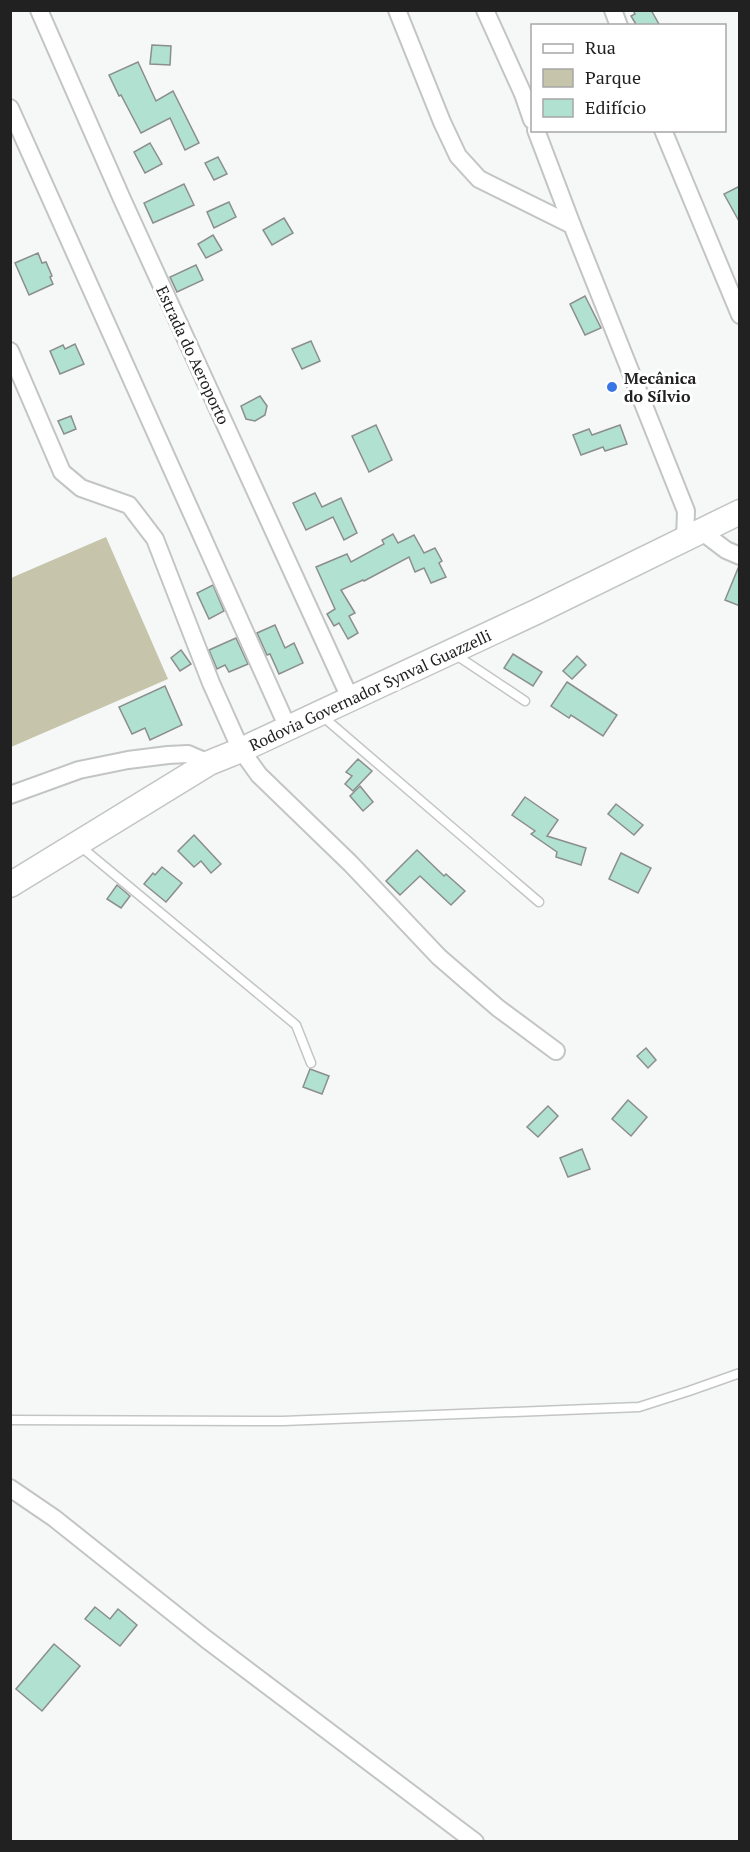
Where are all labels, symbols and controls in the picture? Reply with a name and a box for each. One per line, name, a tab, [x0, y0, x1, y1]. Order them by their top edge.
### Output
legend	[531, 24, 726, 132]
text: Rua	[585, 35, 616, 59]
text: Parque	[585, 65, 641, 89]
text: Edifício	[585, 95, 646, 119]
street label: Estrada do Aeroporto	[151, 282, 235, 428]
place label: Mecânica do Sílvio	[624, 367, 696, 407]
marker: Mecânica do Sílvio	[605, 380, 619, 394]
street label: Rodovia Governador Synval Guazzelli	[245, 624, 495, 756]

